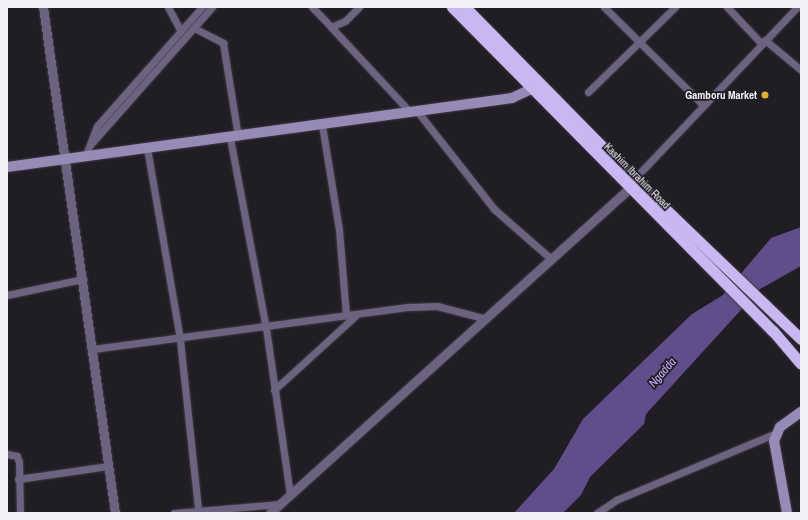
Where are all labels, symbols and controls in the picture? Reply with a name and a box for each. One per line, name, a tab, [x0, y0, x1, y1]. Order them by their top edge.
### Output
place label: Gamboru Market	[685, 88, 757, 102]
marker: Gamboru Market	[760, 90, 770, 100]
street label: Kashim Ibrahim Road	[601, 140, 673, 212]
water label: Ngadda	[646, 355, 680, 391]

